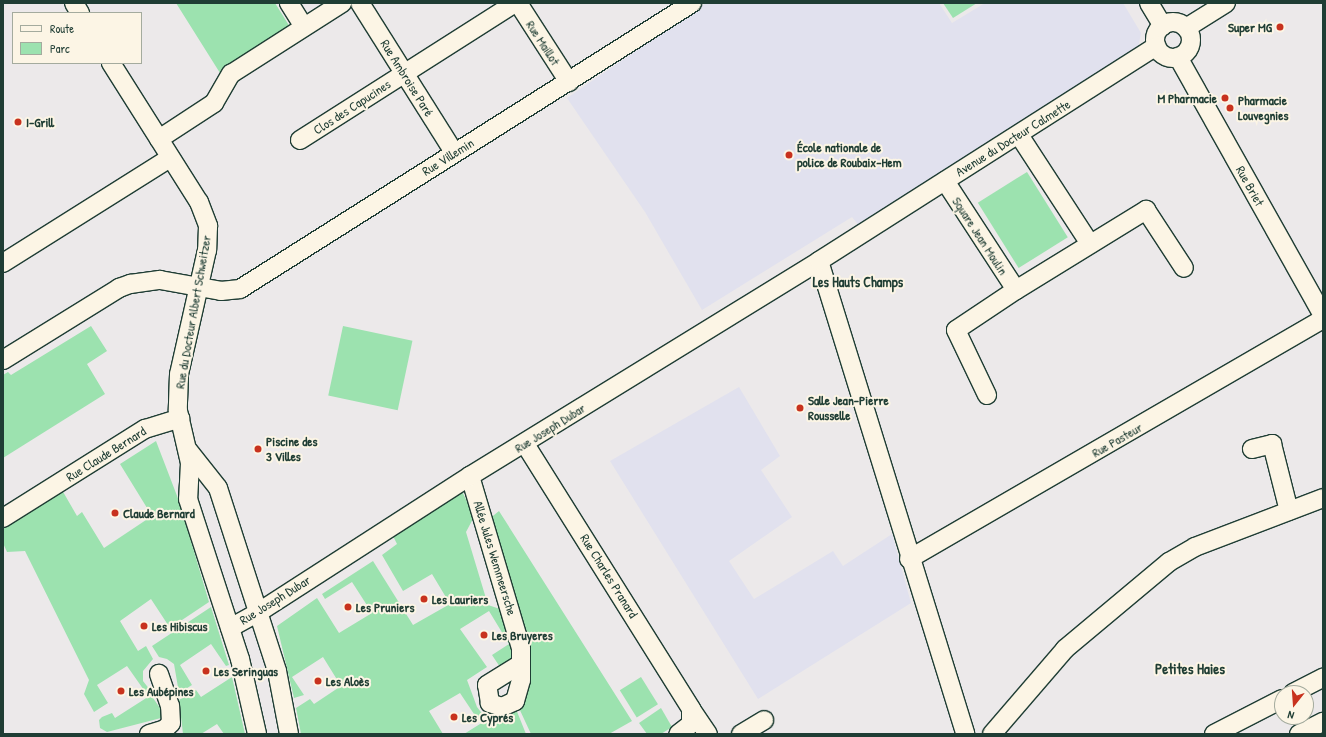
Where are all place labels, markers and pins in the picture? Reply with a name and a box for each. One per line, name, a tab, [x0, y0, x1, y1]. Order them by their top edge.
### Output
place label: Super MG	[1228, 19, 1272, 35]
marker: Super MG	[1275, 22, 1285, 32]
place label: M Pharmacie	[1157, 90, 1217, 106]
marker: M Pharmacie	[1220, 93, 1230, 103]
place label: Pharmacie Louvegnies	[1238, 93, 1288, 124]
marker: Pharmacie Louvegnies	[1225, 103, 1235, 113]
place label: I-Grill	[26, 114, 54, 130]
marker: I-Grill	[13, 117, 23, 127]
place label: École nationale de police de Roubaix-Hem	[797, 140, 901, 171]
marker: École nationale de police de Roubaix-Hem	[784, 150, 794, 160]
place label: Salle Jean-Pierre Rousselle	[808, 393, 889, 424]
marker: Salle Jean-Pierre Rousselle	[795, 403, 805, 413]
place label: Piscine des 3 Villes	[266, 434, 317, 465]
marker: Piscine des 3 Villes	[253, 444, 263, 454]
place label: Claude Bernard	[123, 505, 195, 521]
marker: Claude Bernard	[110, 508, 120, 518]
place label: Les Lauriers	[432, 591, 488, 607]
marker: Les Lauriers	[419, 594, 429, 604]
place label: Les Pruniers	[356, 599, 414, 615]
marker: Les Pruniers	[343, 602, 353, 612]
place label: Les Hibiscus	[152, 618, 208, 634]
marker: Les Hibiscus	[139, 621, 149, 631]
place label: Les Bruyeres	[492, 627, 553, 643]
marker: Les Bruyeres	[479, 630, 489, 640]
place label: Les Seringuas	[214, 663, 278, 679]
marker: Les Seringuas	[201, 666, 211, 676]
place label: Les Aloès	[326, 673, 369, 689]
marker: Les Aloès	[313, 676, 323, 686]
place label: Les Aubépines	[129, 683, 194, 699]
marker: Les Aubépines	[116, 686, 126, 696]
place label: Les Cyprés	[462, 709, 513, 725]
marker: Les Cyprés	[449, 712, 459, 722]

